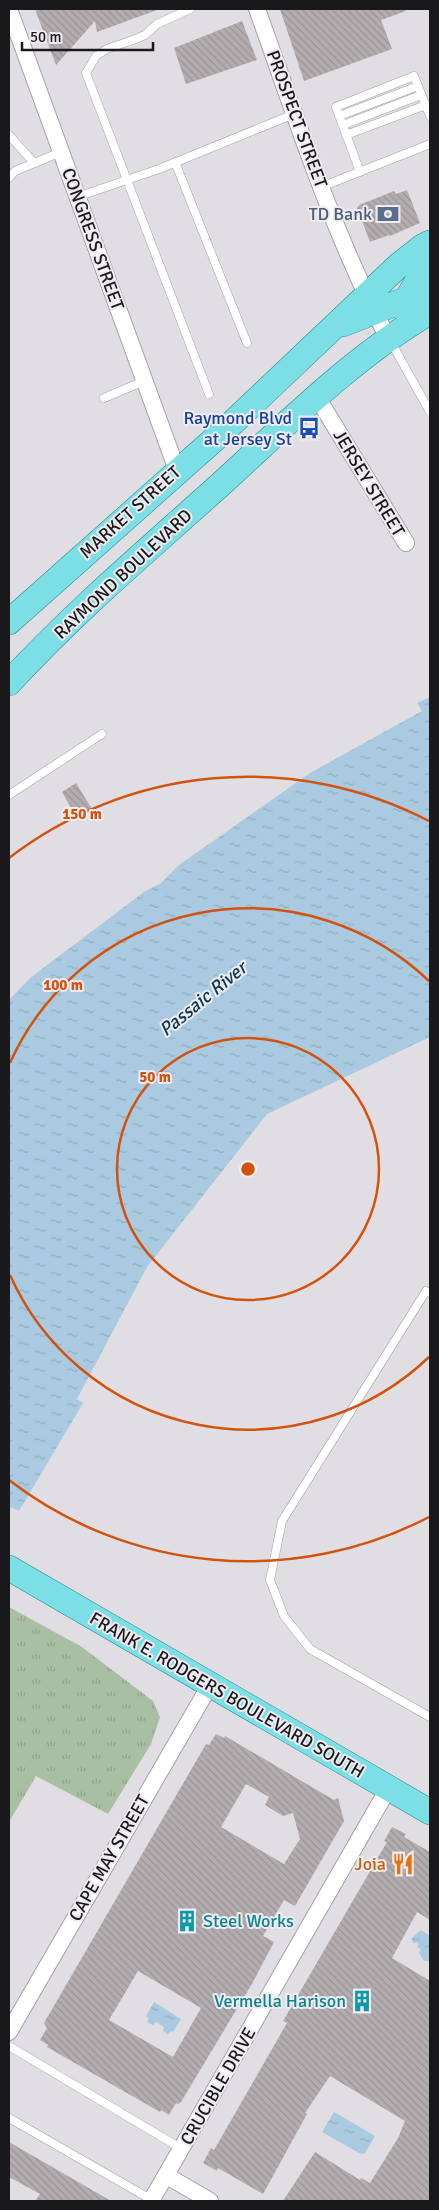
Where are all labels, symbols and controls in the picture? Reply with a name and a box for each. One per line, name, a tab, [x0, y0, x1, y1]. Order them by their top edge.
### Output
scale bar	[22, 20, 154, 52]
text: 50 m	[30, 28, 61, 46]
street label: PROSPECT STREET	[262, 47, 332, 191]
street label: CONGRESS STREET	[57, 165, 129, 313]
bank icon: TD Bank	[375, 201, 401, 227]
place label: TD Bank	[309, 203, 372, 225]
place label: Raymond Blvd at Jersey St	[183, 407, 292, 450]
bus stop icon: Raymond Blvd at Jersey St	[296, 415, 322, 441]
street label: JERSEY STREET	[328, 426, 410, 541]
street label: MARKET STREET	[75, 461, 185, 563]
street label: RAYMOND BOULEVARD	[49, 504, 197, 644]
text: 150 m	[62, 805, 102, 823]
water label: Passaic River	[154, 954, 254, 1042]
text: 100 m	[43, 976, 83, 994]
text: 50 m	[139, 1068, 171, 1086]
centre of rings	[239, 1160, 257, 1178]
street label: FRANK E. RODGERS BOULEVARD SOUTH	[86, 1607, 368, 1783]
street label: CAPE MAY STREET	[64, 1791, 154, 1925]
restaurant icon: Joia	[390, 1851, 416, 1877]
place label: Joia	[355, 1853, 386, 1875]
building icon: Steel Works	[174, 1908, 200, 1934]
place label: Steel Works	[203, 1910, 294, 1932]
building icon: Vermella Harison	[349, 1988, 375, 2014]
place label: Vermella Harison	[214, 1990, 346, 2012]
street label: CRUCIBLE DRIVE	[175, 2023, 261, 2149]

